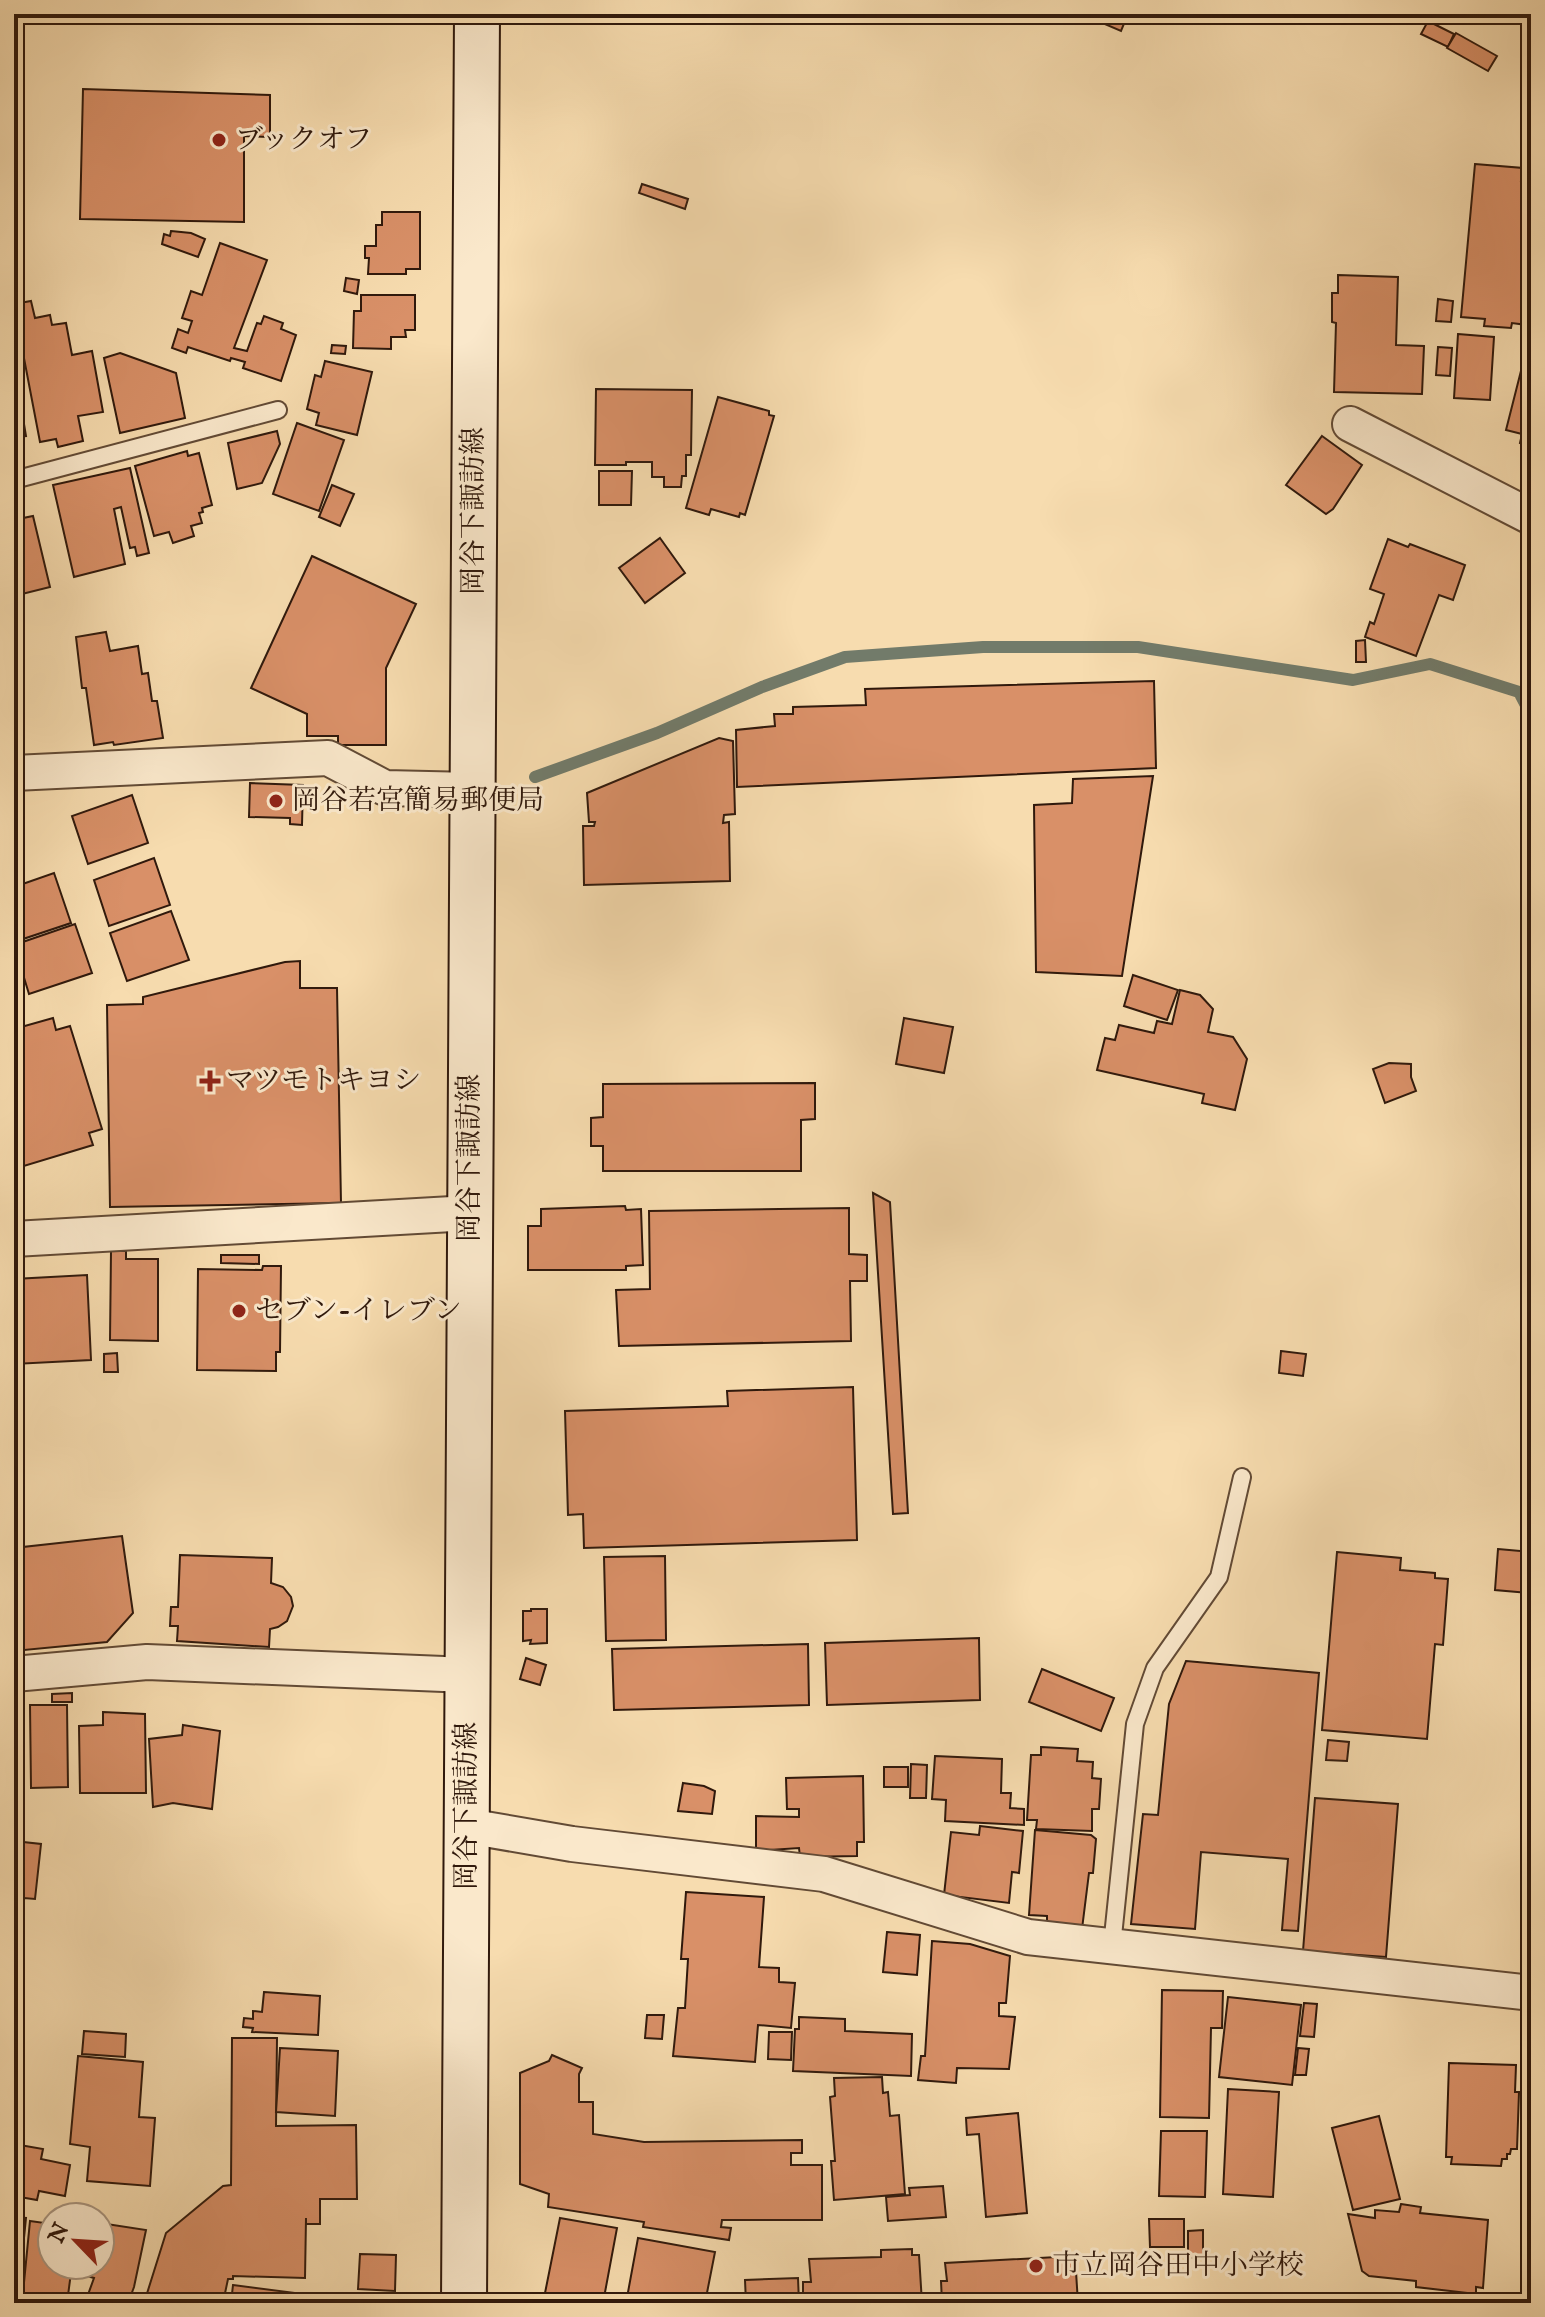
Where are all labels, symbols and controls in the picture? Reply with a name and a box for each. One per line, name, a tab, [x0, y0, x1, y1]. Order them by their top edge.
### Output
place label: ブックオフ	[235, 123, 372, 158]
marker: ブックオフ	[210, 131, 228, 149]
street label: 岡谷下諏訪線	[457, 427, 492, 595]
place label: 岡谷若宮簡易郵便局	[292, 784, 544, 819]
marker: 岡谷若宮簡易郵便局	[267, 792, 285, 810]
place label: マツモトキヨシ	[226, 1064, 421, 1099]
marker: マツモトキヨシ	[201, 1072, 219, 1090]
street label: 岡谷下諏訪線	[453, 1074, 488, 1242]
place label: セブン-イレブン	[255, 1294, 462, 1329]
marker: セブン-イレブン	[230, 1302, 248, 1320]
street label: 岡谷下諏訪線	[450, 1722, 485, 1890]
north arrow	[36, 2201, 116, 2281]
text: N	[43, 2219, 76, 2249]
place label: 市立岡谷田中小学校	[1052, 2249, 1304, 2284]
marker: 市立岡谷田中小学校	[1027, 2257, 1045, 2275]

